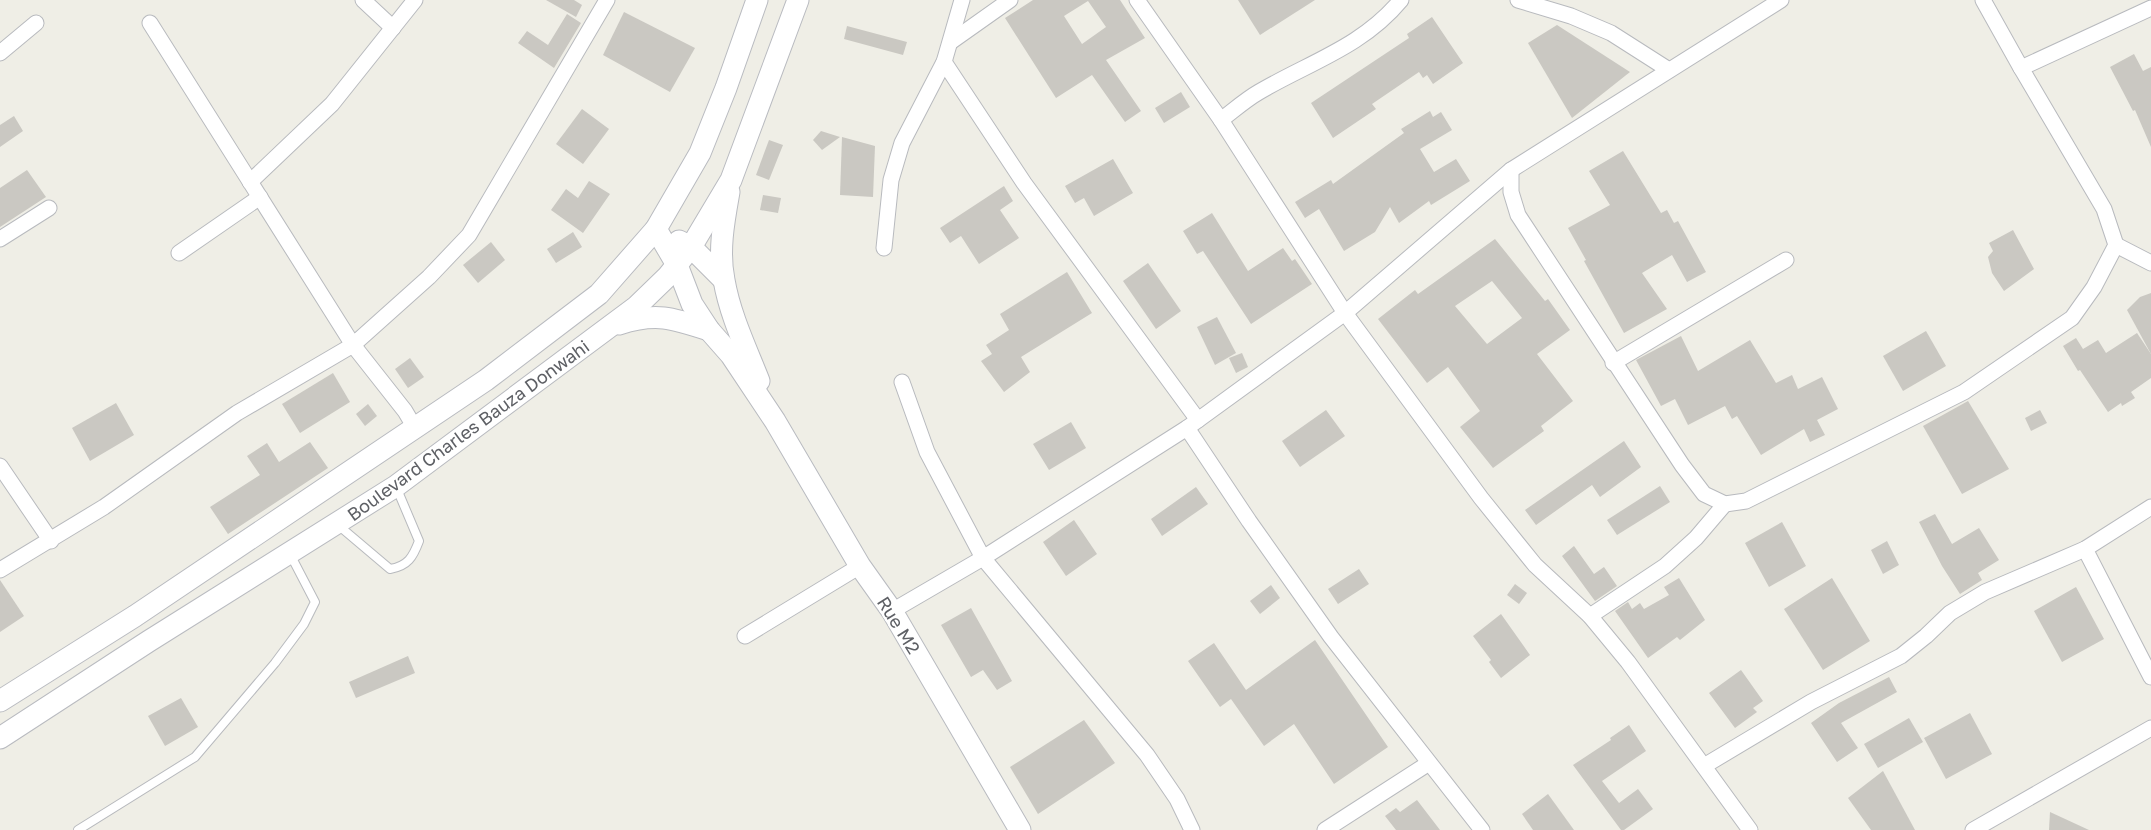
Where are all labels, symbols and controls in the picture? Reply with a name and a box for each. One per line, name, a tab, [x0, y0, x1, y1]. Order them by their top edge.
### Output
street label: Boulevard Charles Bauza Donwahi	[343, 335, 593, 525]
street label: Rue M2	[873, 592, 925, 658]

